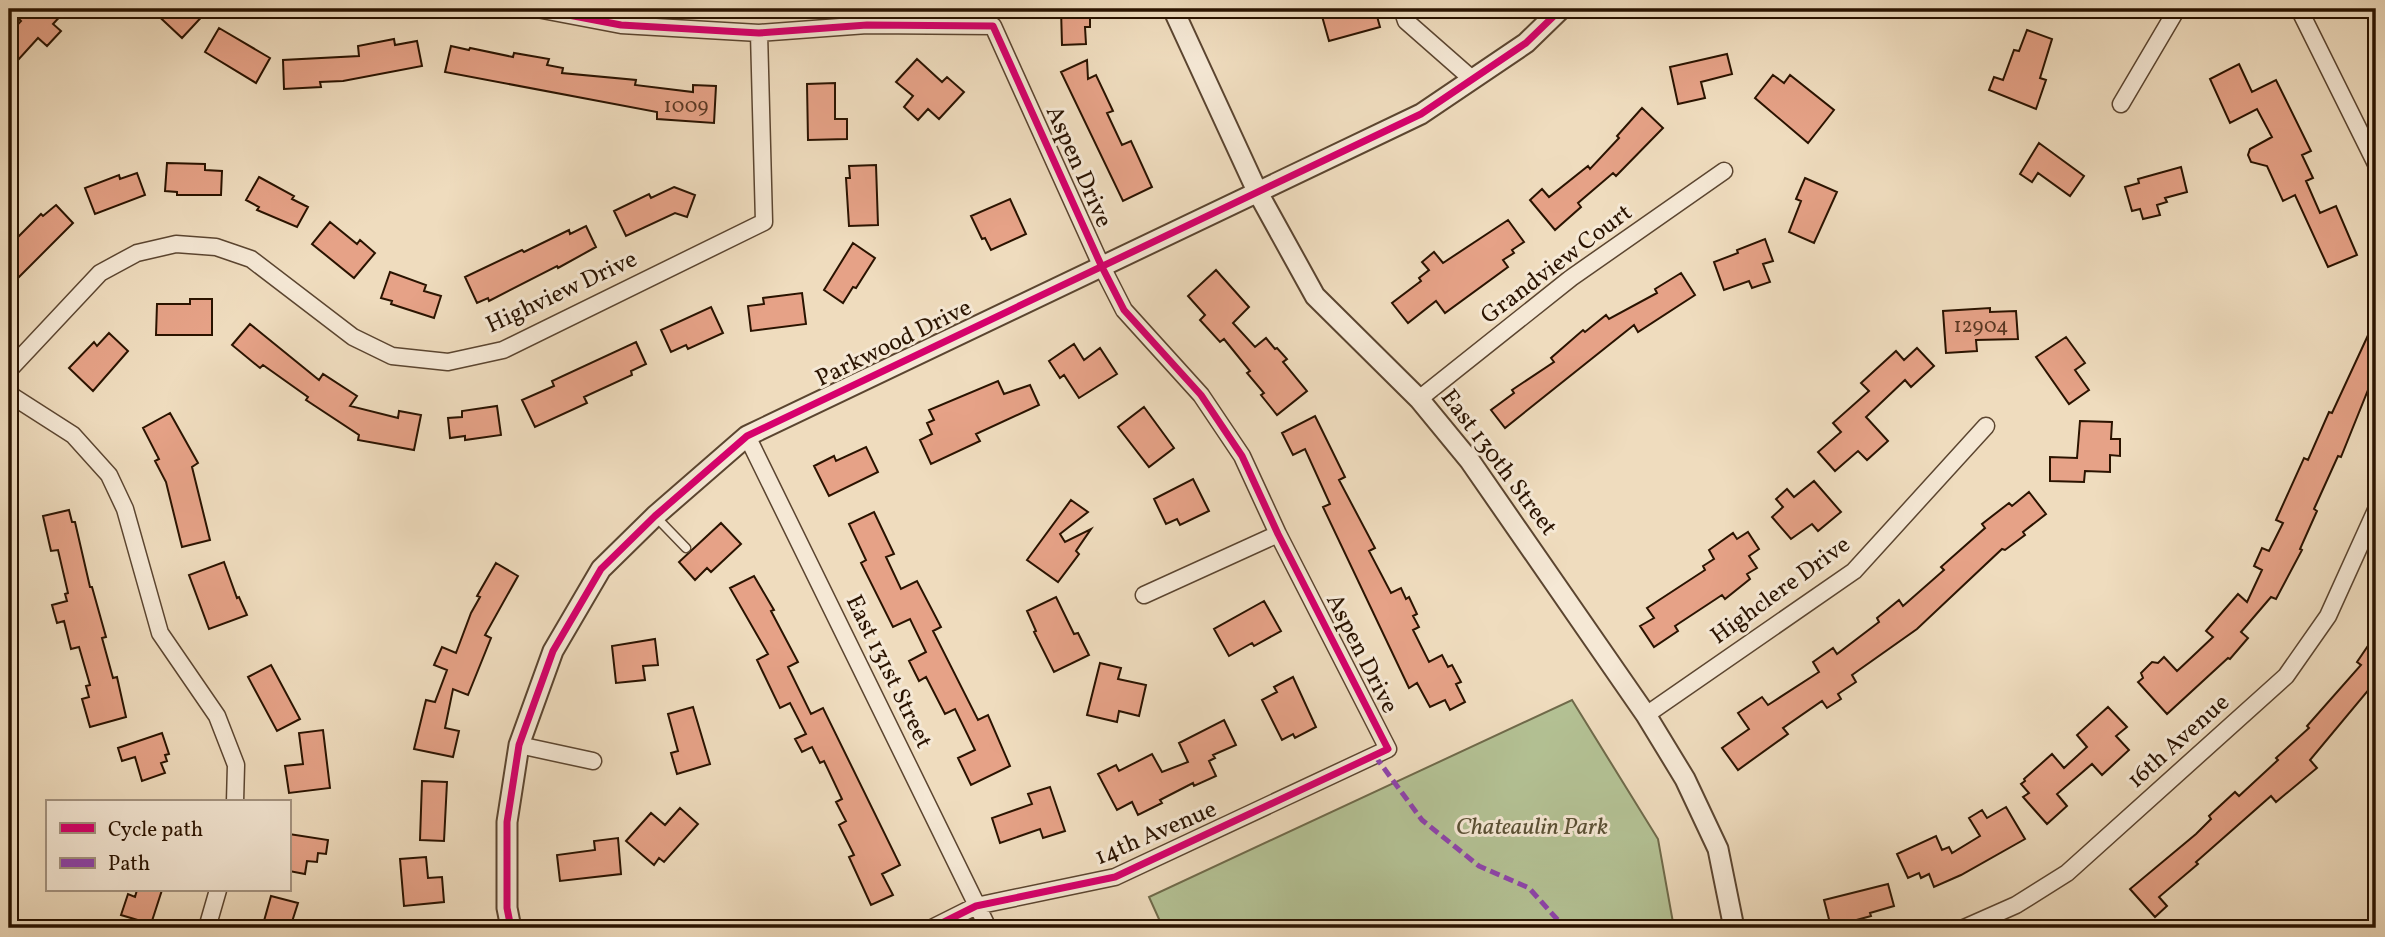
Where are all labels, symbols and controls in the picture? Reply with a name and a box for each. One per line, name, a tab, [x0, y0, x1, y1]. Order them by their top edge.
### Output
house number: 1009	[664, 92, 709, 121]
street label: Aspen Drive	[1036, 101, 1120, 233]
street label: Grandview Court	[1474, 197, 1640, 333]
street label: Highview Drive	[481, 243, 643, 343]
street label: Parkwood Drive	[810, 291, 978, 397]
house number: 12904	[1953, 312, 2009, 341]
street label: East 130th Street	[1432, 383, 1564, 543]
street label: Highclere Drive	[1704, 529, 1858, 653]
street label: Aspen Drive	[1316, 588, 1406, 720]
street label: East 131st Street	[836, 589, 940, 755]
street label: 16th Avenue	[2120, 687, 2238, 797]
street label: 14th Avenue	[1090, 793, 1222, 875]
legend	[46, 800, 290, 892]
park label: Chateaulin Park	[1456, 811, 1608, 845]
text: Cycle path	[108, 816, 203, 845]
text: Path	[108, 850, 150, 879]

